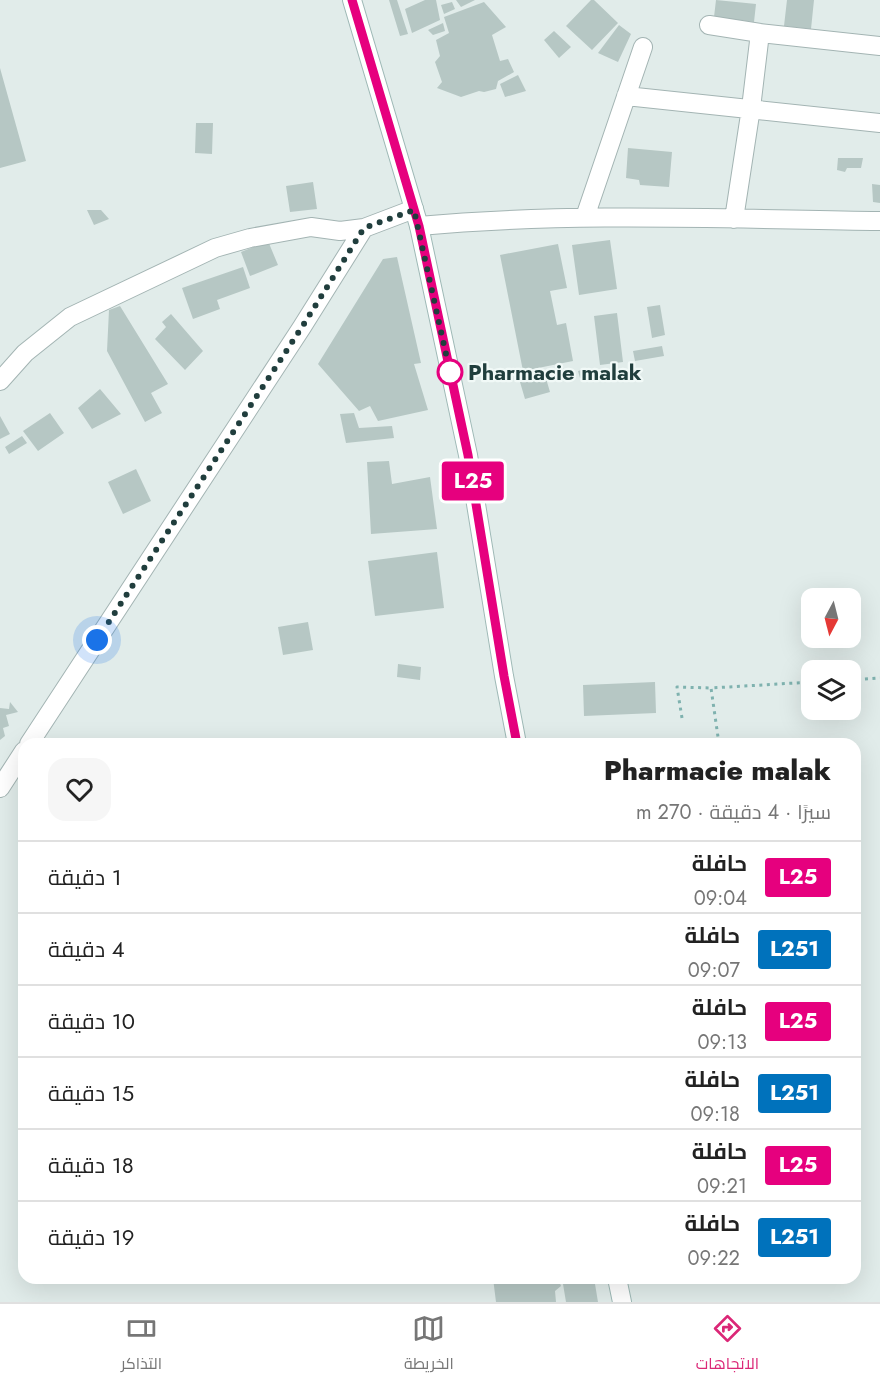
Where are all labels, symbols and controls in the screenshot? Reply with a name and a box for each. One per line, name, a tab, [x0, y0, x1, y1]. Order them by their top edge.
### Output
place label: Pharmacie malak	[468, 356, 642, 388]
marker: Pharmacie malak	[437, 359, 463, 385]
line badge: L25	[438, 462, 508, 500]
text: L25	[454, 466, 492, 496]
north arrow	[801, 588, 861, 648]
map controls	[801, 588, 861, 720]
your location	[82, 625, 112, 655]
button: layers	[801, 660, 861, 720]
text: Pharmacie malak	[604, 750, 831, 791]
button: heart	[48, 758, 111, 821]
text: سيرًا · 4 دقيقة · 270 m	[636, 798, 831, 827]
text: حافلة	[692, 847, 747, 879]
text: 1 دقيقة	[48, 861, 122, 893]
text: L25	[779, 862, 817, 892]
text: 09:04	[694, 884, 747, 913]
text: حافلة	[685, 919, 740, 951]
text: 4 دقيقة	[48, 933, 125, 965]
text: L251	[770, 934, 819, 964]
text: 09:07	[688, 956, 740, 985]
text: حافلة	[692, 991, 747, 1023]
text: 10 دقيقة	[48, 1005, 135, 1037]
text: L25	[779, 1006, 817, 1036]
text: 09:13	[698, 1028, 747, 1057]
text: حافلة	[685, 1063, 740, 1095]
text: 15 دقيقة	[48, 1077, 134, 1109]
text: L251	[770, 1078, 819, 1108]
text: 09:18	[690, 1100, 740, 1129]
text: حافلة	[692, 1135, 747, 1167]
text: 18 دقيقة	[48, 1149, 134, 1181]
text: L25	[779, 1150, 817, 1180]
text: 09:21	[697, 1172, 747, 1201]
text: حافلة	[685, 1207, 740, 1239]
text: 19 دقيقة	[48, 1221, 134, 1253]
text: L251	[770, 1222, 819, 1252]
text: 09:22	[688, 1244, 740, 1273]
tab: التذاكر	[121, 1312, 162, 1378]
tab: الخريطة	[404, 1312, 454, 1378]
tab: الاتجاهات	[696, 1312, 759, 1378]

